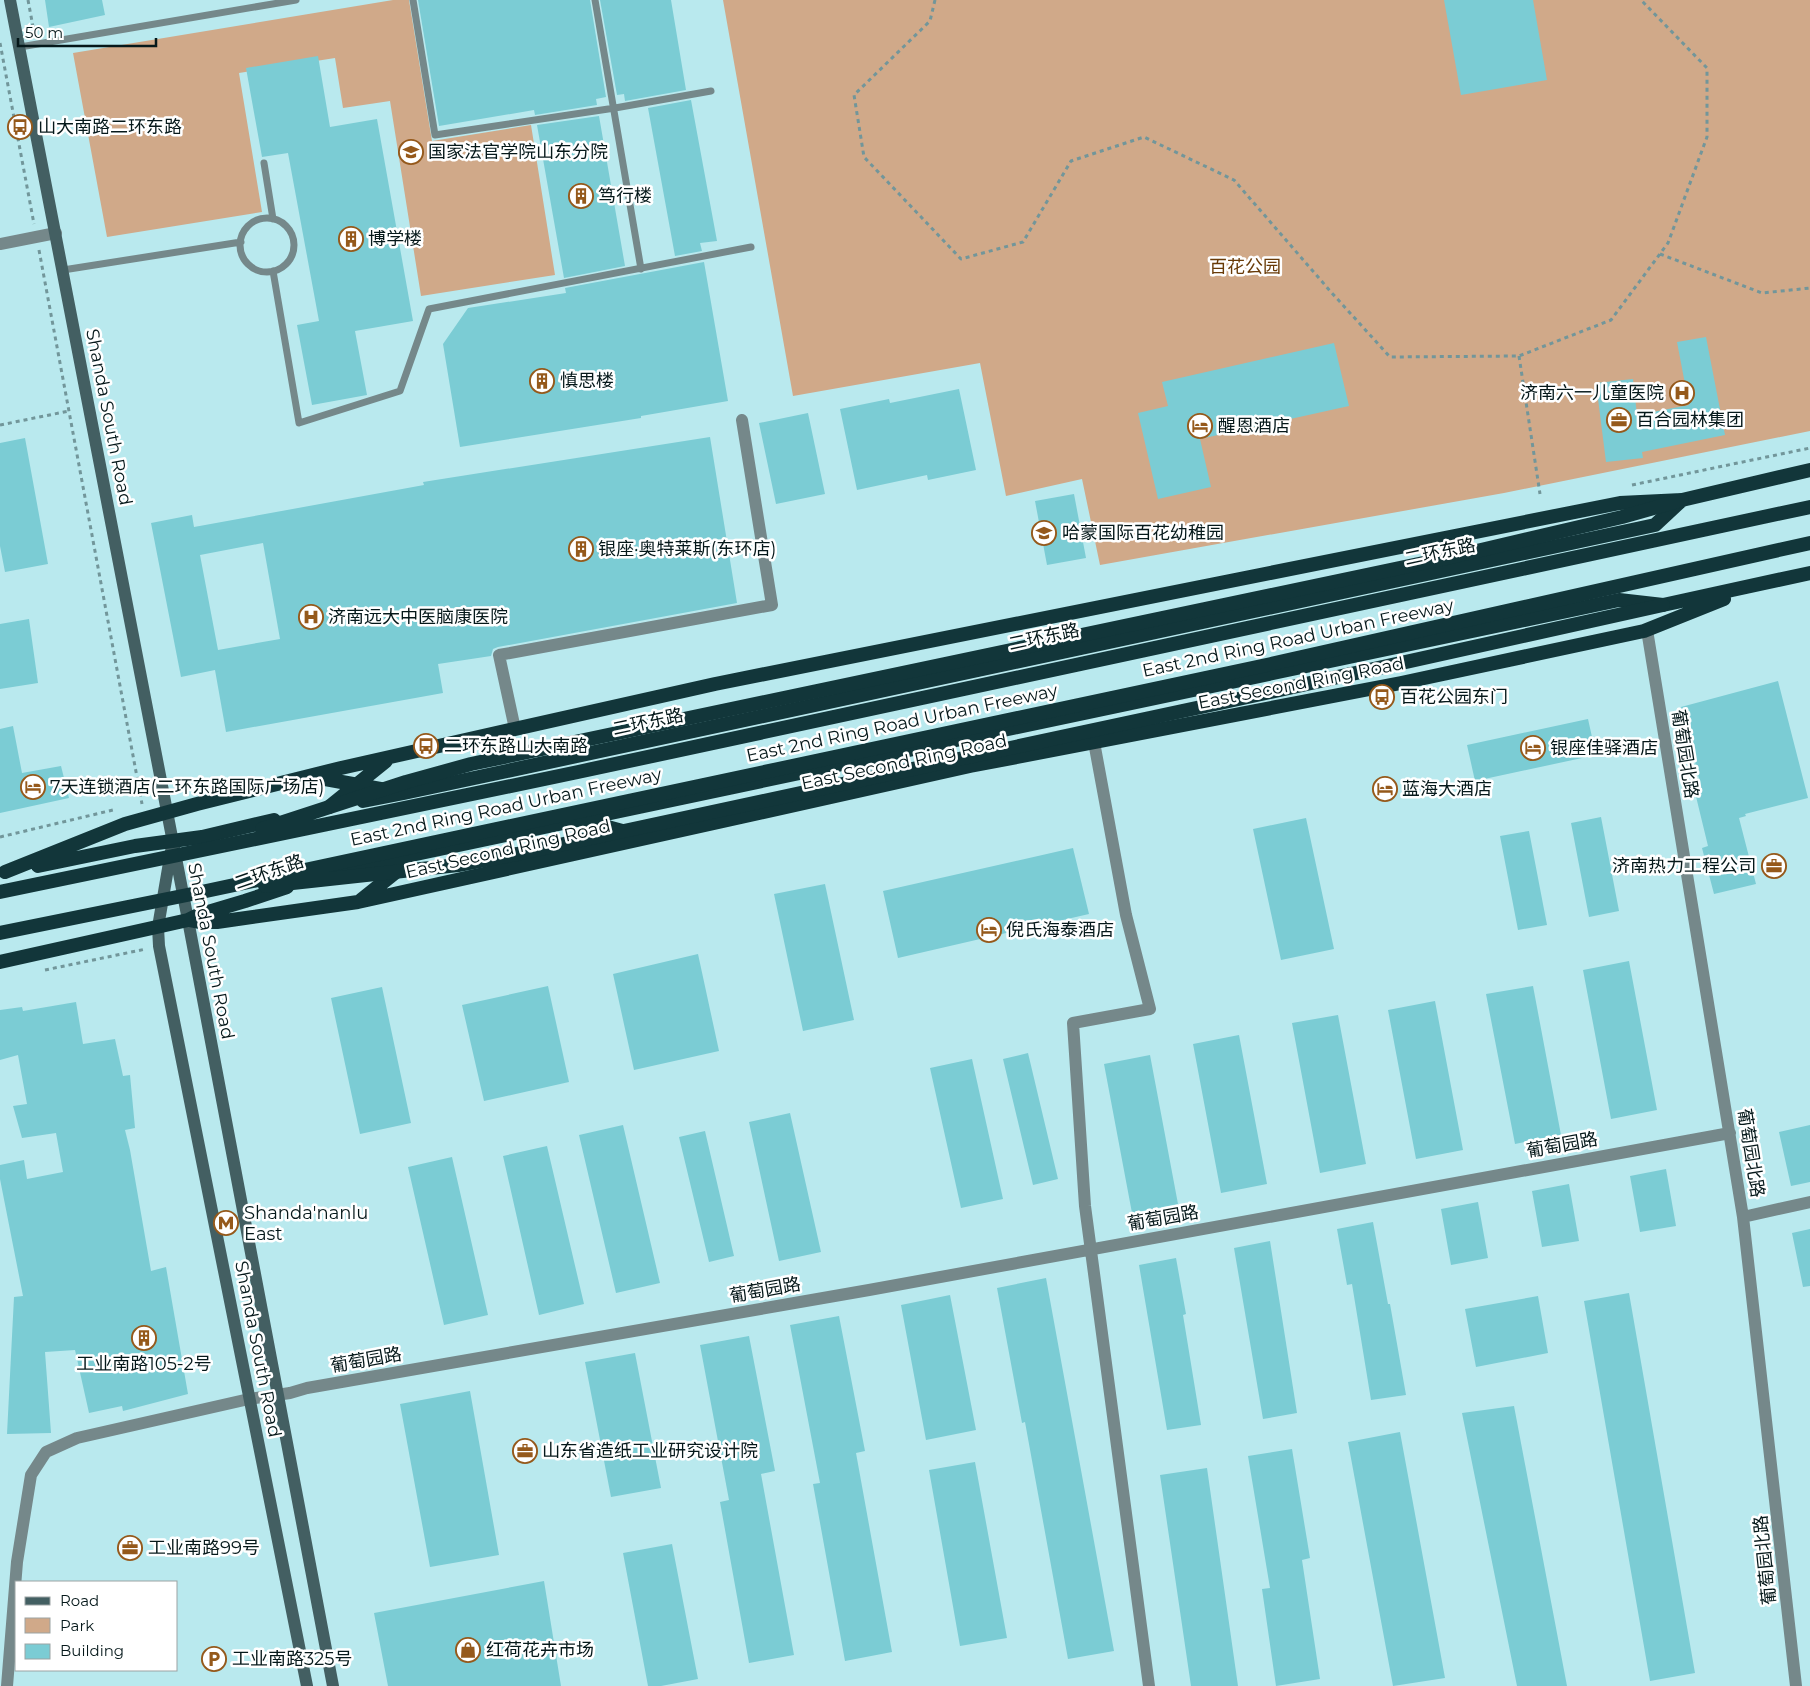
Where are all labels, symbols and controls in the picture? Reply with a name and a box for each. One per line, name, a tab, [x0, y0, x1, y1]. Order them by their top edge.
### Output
scale bar	[18, 15, 155, 47]
text: 50 m	[25, 23, 63, 42]
bus stop icon: 山大南路二环东路	[7, 114, 33, 140]
place label: 山大南路二环东路	[38, 116, 182, 138]
school or university icon: 国家法官学院山东分院	[398, 139, 424, 165]
place label: 国家法官学院山东分院	[428, 141, 608, 163]
building icon: 笃行楼	[568, 183, 594, 209]
place label: 笃行楼	[598, 185, 652, 207]
building icon: 博学楼	[338, 226, 364, 252]
place label: 博学楼	[368, 228, 422, 250]
park label: 百花公园	[1209, 256, 1281, 278]
street label: Shanda South Road	[81, 327, 137, 507]
building icon: 慎思楼	[529, 368, 555, 394]
place label: 慎思楼	[560, 370, 614, 392]
hospital icon: 济南六一儿童医院	[1669, 380, 1695, 406]
place label: 济南六一儿童医院	[1520, 382, 1664, 404]
office icon: 百合园林集团	[1606, 407, 1632, 433]
place label: 百合园林集团	[1636, 409, 1744, 431]
hotel icon: 醒恩酒店	[1187, 413, 1213, 439]
place label: 醒恩酒店	[1218, 415, 1290, 437]
school or university icon: 哈蒙国际百花幼稚园	[1031, 520, 1057, 546]
place label: 哈蒙国际百花幼稚园	[1062, 522, 1224, 544]
street label: 二环东路	[1402, 534, 1478, 570]
building icon: 银座·奥特莱斯(东环店)	[568, 536, 594, 562]
place label: 银座·奥特莱斯(东环店)	[598, 538, 776, 560]
street label: East 2nd Ring Road Urban Freeway	[1140, 594, 1456, 682]
hospital icon: 济南远大中医脑康医院	[298, 604, 324, 630]
place label: 济南远大中医脑康医院	[328, 606, 508, 628]
street label: 二环东路	[1006, 619, 1082, 655]
street label: East Second Ring Road	[1196, 652, 1406, 714]
street label: East 2nd Ring Road Urban Freeway	[744, 679, 1060, 767]
bus stop icon: 百花公园东门	[1369, 684, 1395, 710]
place label: 百花公园东门	[1400, 686, 1508, 708]
street label: 二环东路	[610, 704, 686, 740]
street label: 葡萄园北路	[1667, 708, 1703, 800]
street label: East Second Ring Road	[799, 729, 1009, 795]
bus stop icon: 二环东路山大南路	[413, 733, 439, 759]
place label: 二环东路山大南路	[444, 735, 588, 757]
hotel icon: 银座佳驿酒店	[1520, 735, 1546, 761]
place label: 银座佳驿酒店	[1550, 737, 1658, 759]
street label: East 2nd Ring Road Urban Freeway	[348, 763, 664, 851]
hotel icon: 7天连锁酒店(二环东路国际广场店)	[20, 774, 46, 800]
place label: 7天连锁酒店(二环东路国际广场店)	[50, 776, 324, 798]
hotel icon: 蓝海大酒店	[1372, 776, 1398, 802]
place label: 蓝海大酒店	[1402, 778, 1492, 800]
street label: East Second Ring Road	[403, 815, 613, 883]
street label: 二环东路	[231, 850, 307, 894]
office icon: 济南热力工程公司	[1761, 853, 1787, 879]
place label: 济南热力工程公司	[1612, 855, 1756, 877]
street label: Shanda South Road	[183, 861, 239, 1041]
hotel icon: 倪氏海泰酒店	[976, 917, 1002, 943]
place label: 倪氏海泰酒店	[1006, 919, 1114, 941]
street label: 葡萄园北路	[1733, 1107, 1769, 1199]
street label: 葡萄园路	[1525, 1128, 1599, 1162]
street label: 葡萄园路	[1126, 1201, 1200, 1235]
place label: Shanda'nanlu East	[244, 1202, 368, 1245]
metro station icon: Shanda'nanlu East	[213, 1210, 239, 1236]
street label: Shanda South Road	[230, 1259, 286, 1439]
street label: 葡萄园路	[728, 1273, 802, 1307]
building icon: 工业南路105-2号	[131, 1325, 157, 1351]
street label: 葡萄园路	[329, 1343, 403, 1377]
place label: 工业南路105-2号	[76, 1353, 212, 1375]
office icon: 山东省造纸工业研究设计院	[512, 1438, 538, 1464]
place label: 山东省造纸工业研究设计院	[542, 1440, 758, 1462]
street label: 葡萄园北路	[1749, 1514, 1781, 1606]
office icon: 工业南路99号	[117, 1535, 143, 1561]
place label: 工业南路99号	[148, 1537, 260, 1559]
legend	[15, 1581, 178, 1671]
text: Road	[60, 1591, 99, 1610]
text: Park	[60, 1616, 94, 1635]
shop icon: 红荷花卉市场	[455, 1637, 481, 1663]
place label: 红荷花卉市场	[486, 1639, 594, 1661]
text: Building	[60, 1641, 124, 1660]
parking icon: 工业南路325号	[201, 1646, 227, 1672]
place label: 工业南路325号	[232, 1648, 352, 1670]

